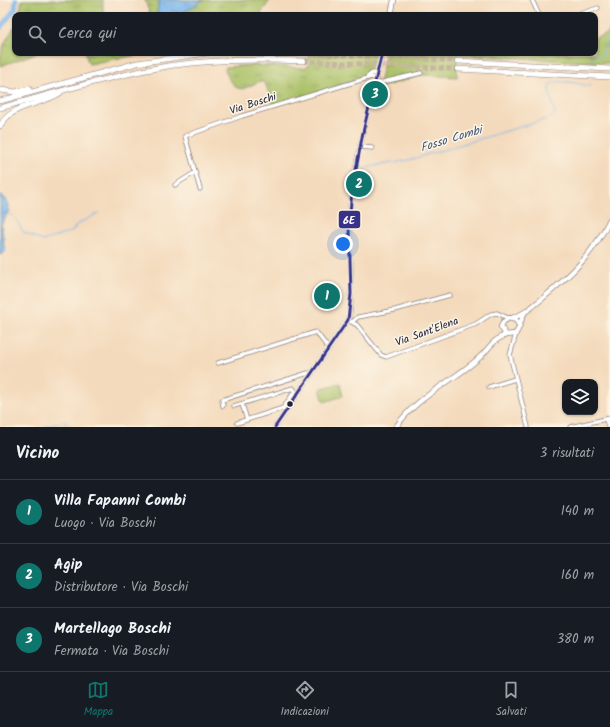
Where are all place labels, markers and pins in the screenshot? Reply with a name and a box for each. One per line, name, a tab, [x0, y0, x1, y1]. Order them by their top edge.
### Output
pin: 3	[362, 79, 388, 109]
pin: 2	[346, 169, 372, 199]
pin: 1	[314, 281, 340, 311]
unlabelled marker	[285, 399, 295, 409]

